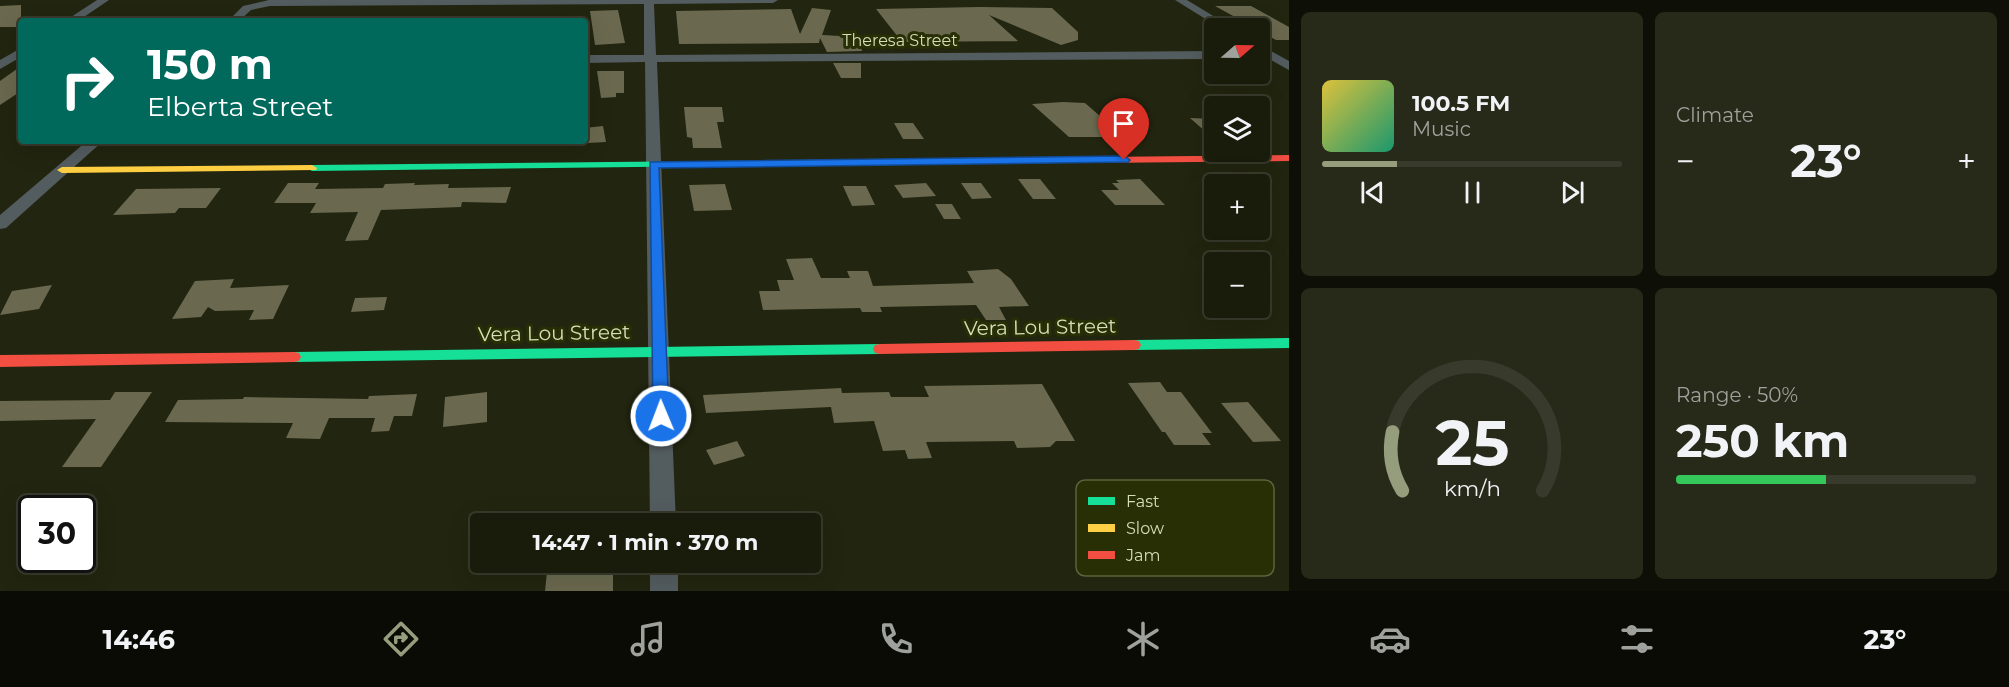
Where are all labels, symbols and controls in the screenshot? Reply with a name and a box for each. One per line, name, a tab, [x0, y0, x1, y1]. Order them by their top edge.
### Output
north arrow	[1204, 18, 1270, 84]
map controls	[1204, 18, 1270, 318]
street label: Theresa Street	[842, 31, 958, 50]
text: 150 m	[147, 38, 273, 90]
icon: right	[48, 42, 126, 120]
text: Elberta Street	[147, 90, 333, 123]
text: 100.5 FM	[1412, 90, 1510, 117]
button: layers	[1204, 96, 1270, 162]
pin	[1098, 98, 1149, 160]
text: Climate	[1676, 103, 1754, 127]
icon: arrive	[1107, 107, 1140, 140]
text: Music	[1412, 117, 1471, 141]
text: 23°	[1790, 133, 1862, 188]
text: −	[1676, 141, 1695, 181]
text: +	[1957, 141, 1976, 181]
button: +	[1204, 174, 1270, 240]
icon: previous	[1356, 176, 1389, 209]
icon: pause	[1456, 176, 1489, 209]
icon: next	[1556, 176, 1589, 209]
button: −	[1204, 252, 1270, 318]
street label: Vera Lou Street	[964, 314, 1116, 340]
street label: Vera Lou Street	[478, 320, 630, 346]
text: Range · 50%	[1676, 383, 1798, 407]
position arrow	[629, 384, 693, 448]
text: 25	[1435, 405, 1509, 481]
text: 250 km	[1676, 413, 1849, 468]
text: km/h	[1443, 475, 1501, 501]
legend	[1076, 480, 1274, 576]
text: Fast	[1126, 492, 1160, 511]
speed limit sign: 30	[18, 495, 96, 573]
text: Slow	[1126, 519, 1164, 538]
text: 14:47 · 1 min · 370 m	[533, 529, 758, 556]
text: Jam	[1125, 546, 1160, 565]
icon: directions	[380, 618, 422, 660]
icon: music	[627, 618, 669, 660]
icon: phone	[875, 618, 917, 660]
icon: climate	[1122, 618, 1164, 660]
icon: car	[1369, 618, 1411, 660]
icon: filters	[1616, 618, 1658, 660]
text: 14:46	[103, 623, 175, 656]
text: 23°	[1864, 623, 1906, 656]

